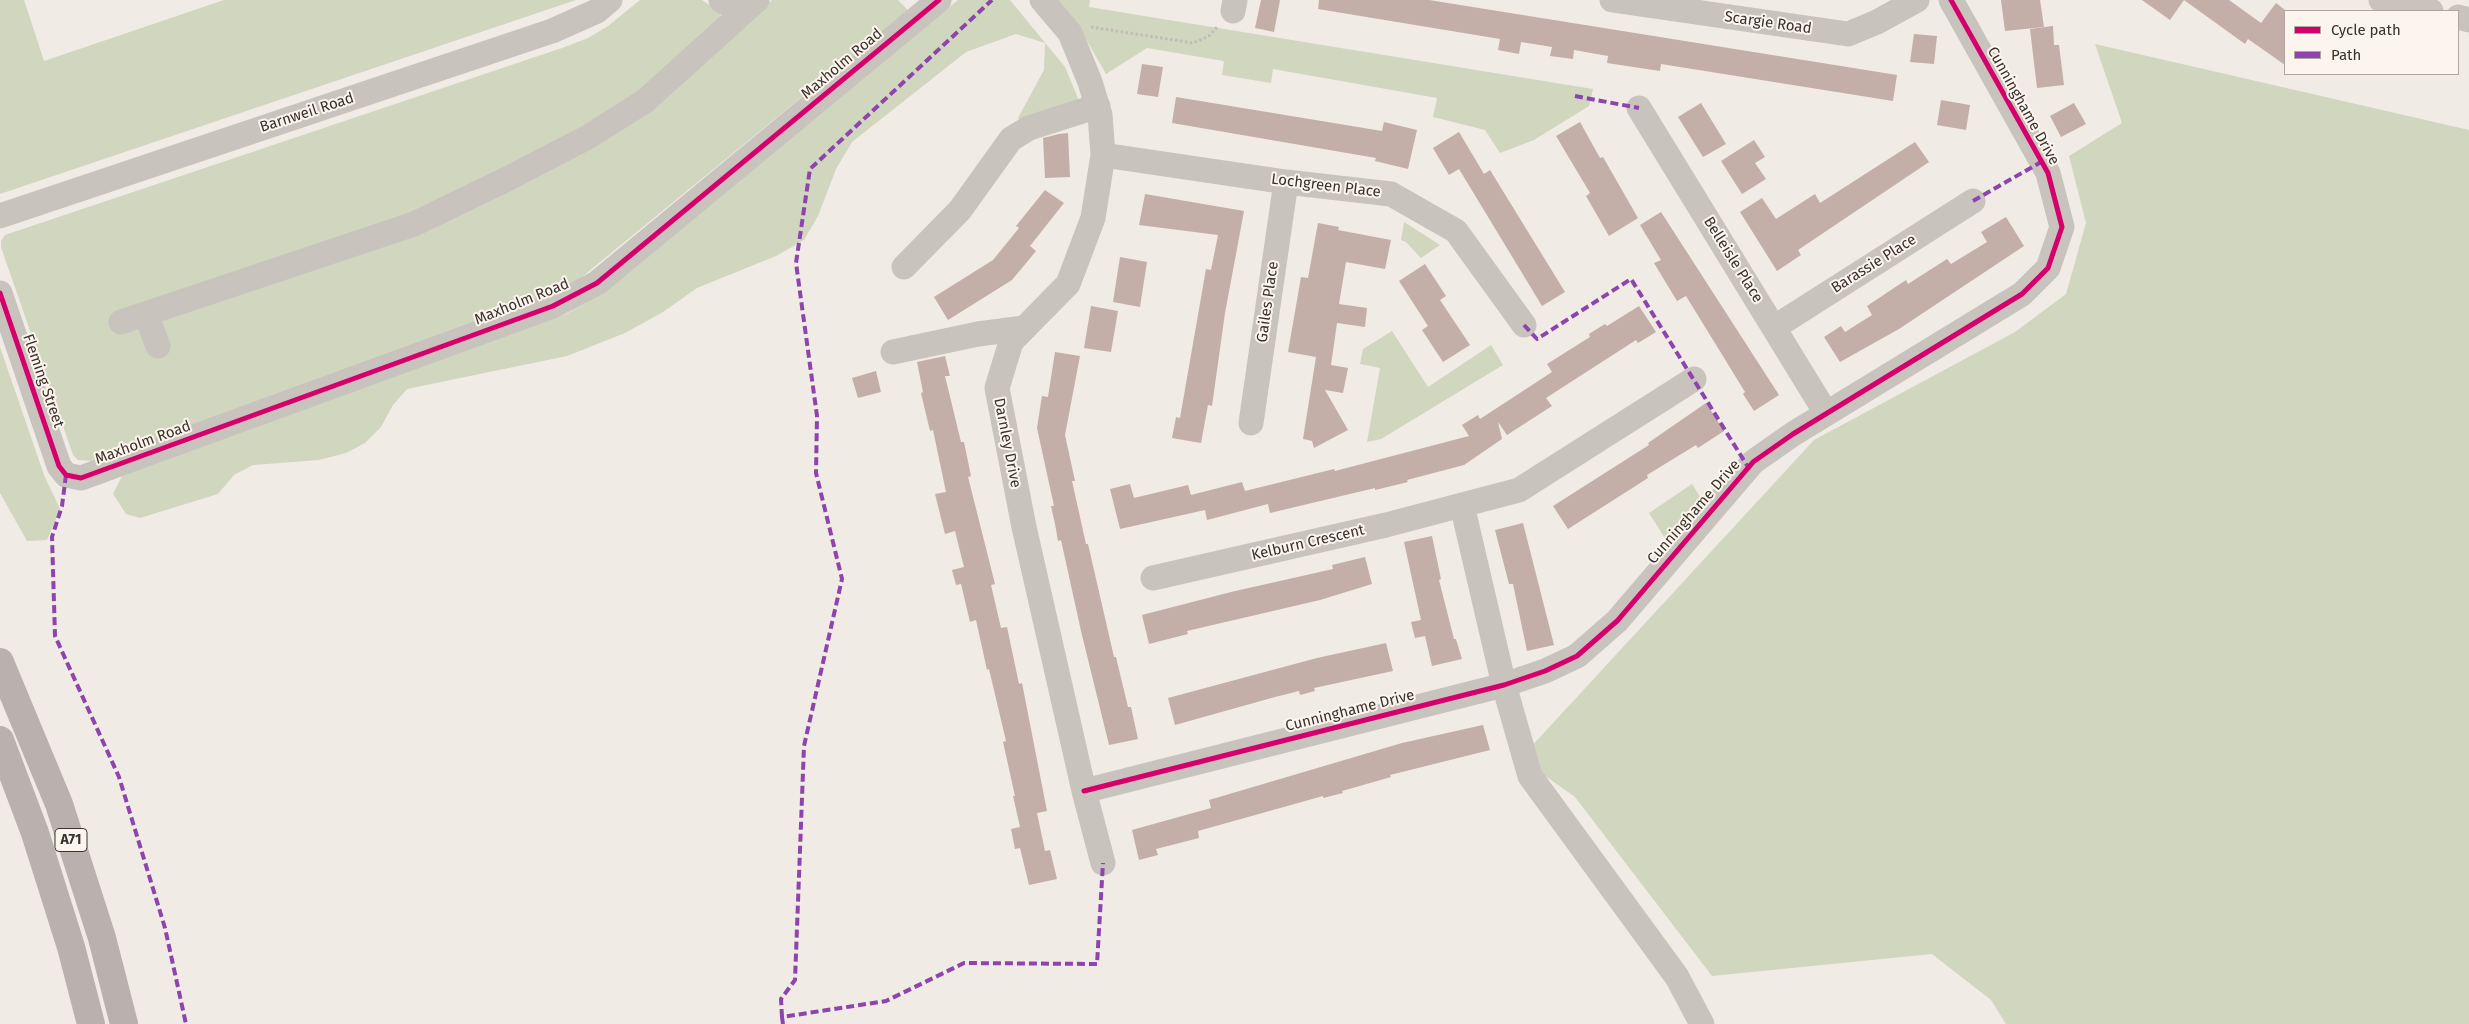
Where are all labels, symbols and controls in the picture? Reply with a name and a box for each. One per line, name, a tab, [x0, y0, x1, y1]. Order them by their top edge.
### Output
street label: Scargie Road	[1723, 8, 1813, 38]
legend	[2284, 10, 2459, 75]
text: Cycle path	[2331, 21, 2401, 39]
street label: Maxholm Road	[798, 25, 886, 103]
street label: Cunninghame Drive	[1983, 44, 2063, 168]
text: Path	[2331, 46, 2361, 64]
street label: Barnweil Road	[258, 89, 356, 137]
street label: Lochgreen Place	[1270, 170, 1382, 202]
street label: Belleisle Place	[1699, 214, 1767, 306]
street label: Barassie Place	[1828, 231, 1920, 297]
street label: Gailes Place	[1253, 260, 1283, 344]
street label: Maxholm Road	[472, 275, 572, 329]
street label: Fleming Street	[19, 332, 67, 430]
street label: Darnley Drive	[989, 397, 1025, 489]
street label: Maxholm Road	[93, 417, 193, 469]
street label: Cunninghame Drive	[1644, 456, 1744, 568]
street label: Kelburn Crescent	[1250, 521, 1366, 565]
street label: Cunninghame Drive	[1284, 686, 1416, 736]
road number: A71	[55, 828, 87, 852]

